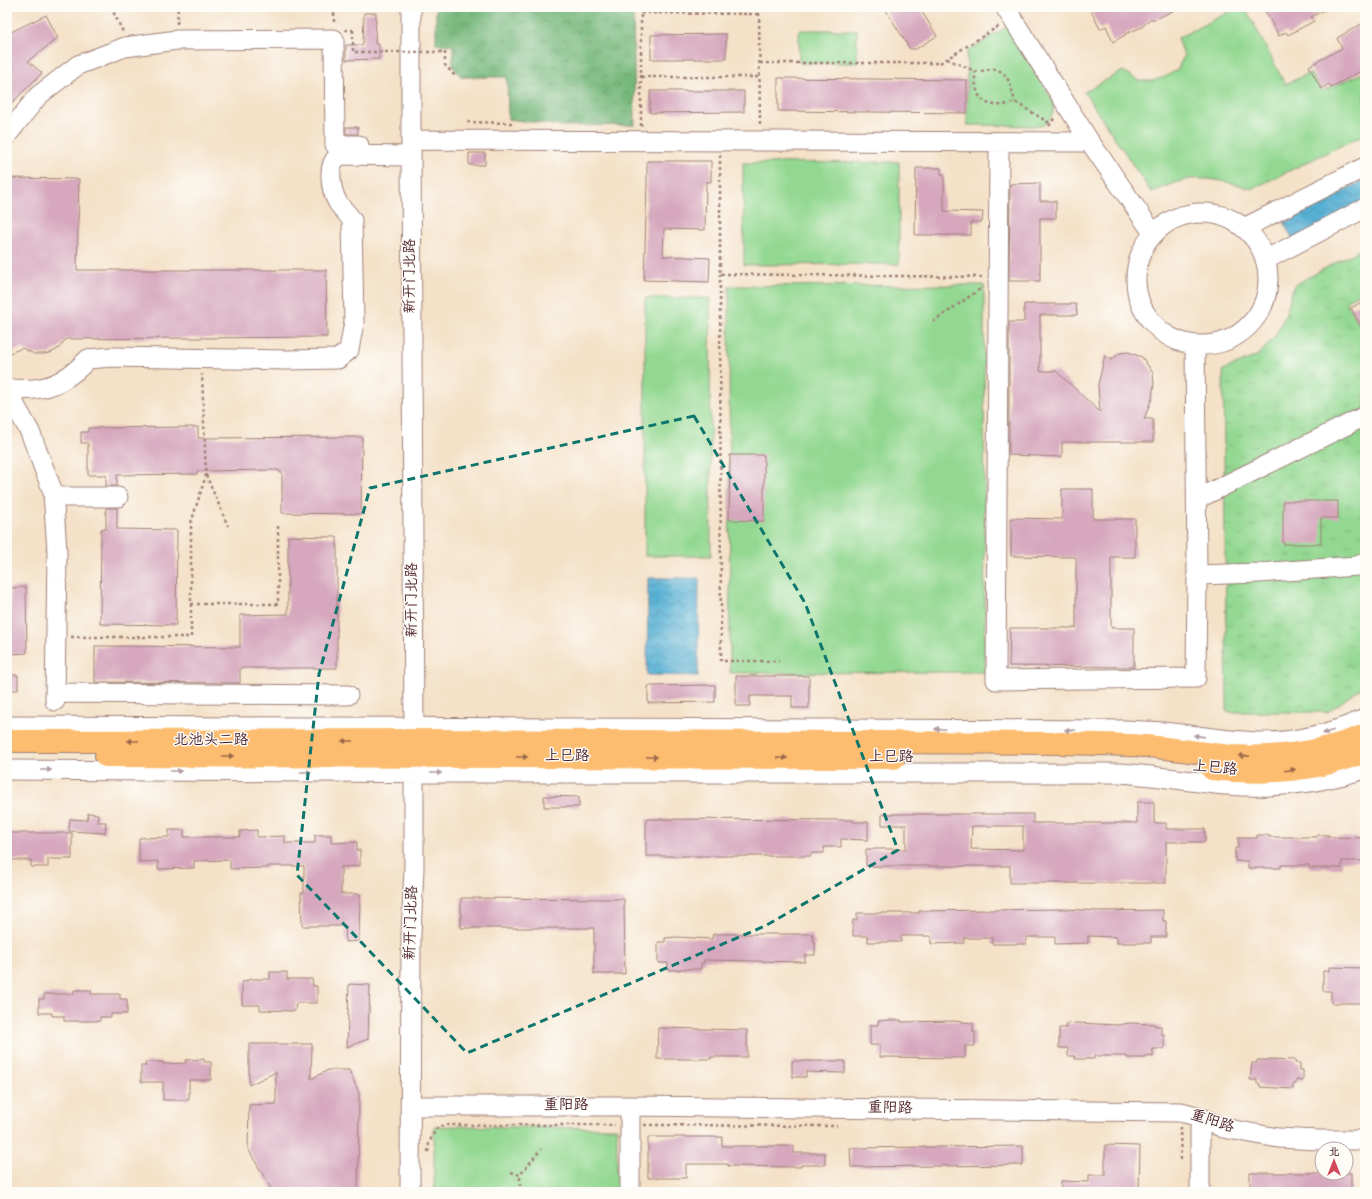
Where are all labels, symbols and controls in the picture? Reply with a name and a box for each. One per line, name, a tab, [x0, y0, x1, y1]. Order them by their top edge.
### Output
street label: 新开门北路	[400, 238, 422, 314]
street label: 新开门北路	[402, 562, 424, 638]
one-way arrow	[933, 726, 946, 732]
one-way arrow	[1063, 727, 1076, 733]
one-way arrow	[1322, 729, 1334, 735]
street label: 北池头二路	[173, 730, 249, 752]
one-way arrow	[1193, 733, 1205, 739]
one-way arrow	[126, 738, 139, 744]
one-way arrow	[340, 738, 353, 744]
street label: 上巳路	[544, 746, 590, 768]
street label: 上巳路	[868, 747, 914, 769]
one-way arrow	[222, 753, 235, 759]
one-way arrow	[1237, 753, 1250, 759]
one-way arrow	[516, 754, 529, 760]
one-way arrow	[646, 754, 659, 760]
one-way arrow	[776, 755, 789, 761]
street label: 上巳路	[1192, 756, 1238, 782]
one-way arrow	[40, 767, 53, 773]
one-way arrow	[1284, 767, 1296, 773]
one-way arrow	[170, 768, 183, 774]
one-way arrow	[300, 769, 313, 775]
one-way arrow	[430, 770, 443, 776]
street label: 新开门北路	[400, 885, 424, 961]
street label: 重阳路	[543, 1095, 589, 1117]
street label: 重阳路	[867, 1098, 913, 1120]
street label: 重阳路	[1187, 1105, 1237, 1139]
north arrow	[1314, 1141, 1354, 1181]
text: 北	[1329, 1145, 1340, 1161]

